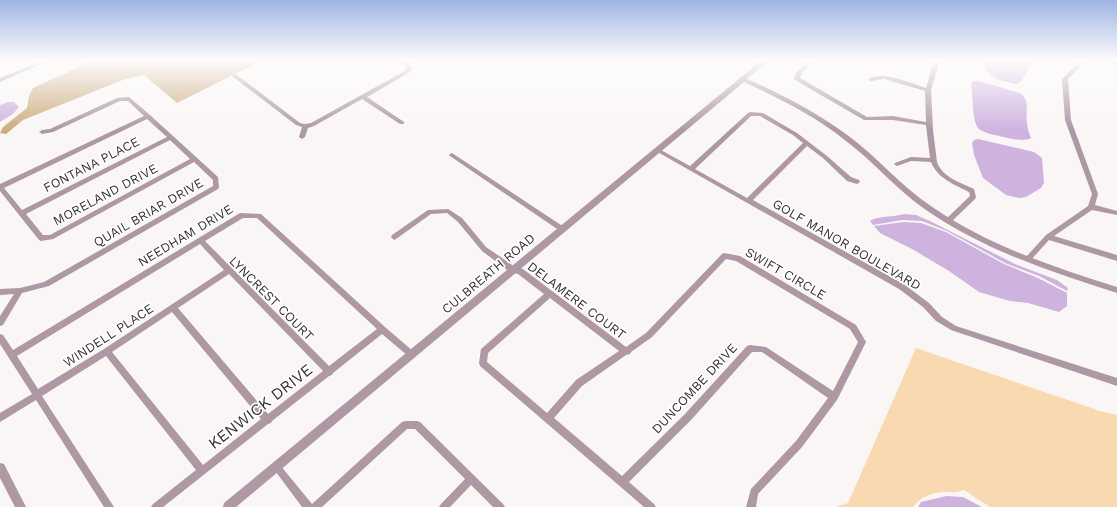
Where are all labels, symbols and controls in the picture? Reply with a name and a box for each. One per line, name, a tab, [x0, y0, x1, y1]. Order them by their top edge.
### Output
street label: FONTANA PLACE	[41, 134, 142, 195]
street label: MORELAND DRIVE	[50, 161, 160, 228]
street label: QUAIL BRIAR DRIVE	[91, 175, 206, 250]
street label: GOLF MANOR BOULEVARD	[770, 196, 924, 293]
street label: NEEDHAM DRIVE	[135, 201, 235, 270]
street label: CULBREATH ROAD	[439, 230, 538, 317]
street label: SWIFT CIRCLE	[743, 244, 829, 303]
street label: LYNCREST COURT	[226, 253, 317, 344]
street label: DELAMERE COURT	[525, 259, 629, 342]
street label: WINDELL PLACE	[60, 301, 156, 370]
street label: DUNCOMBE DRIVE	[649, 340, 740, 436]
street label: KENWICK DRIVE	[205, 360, 316, 453]

